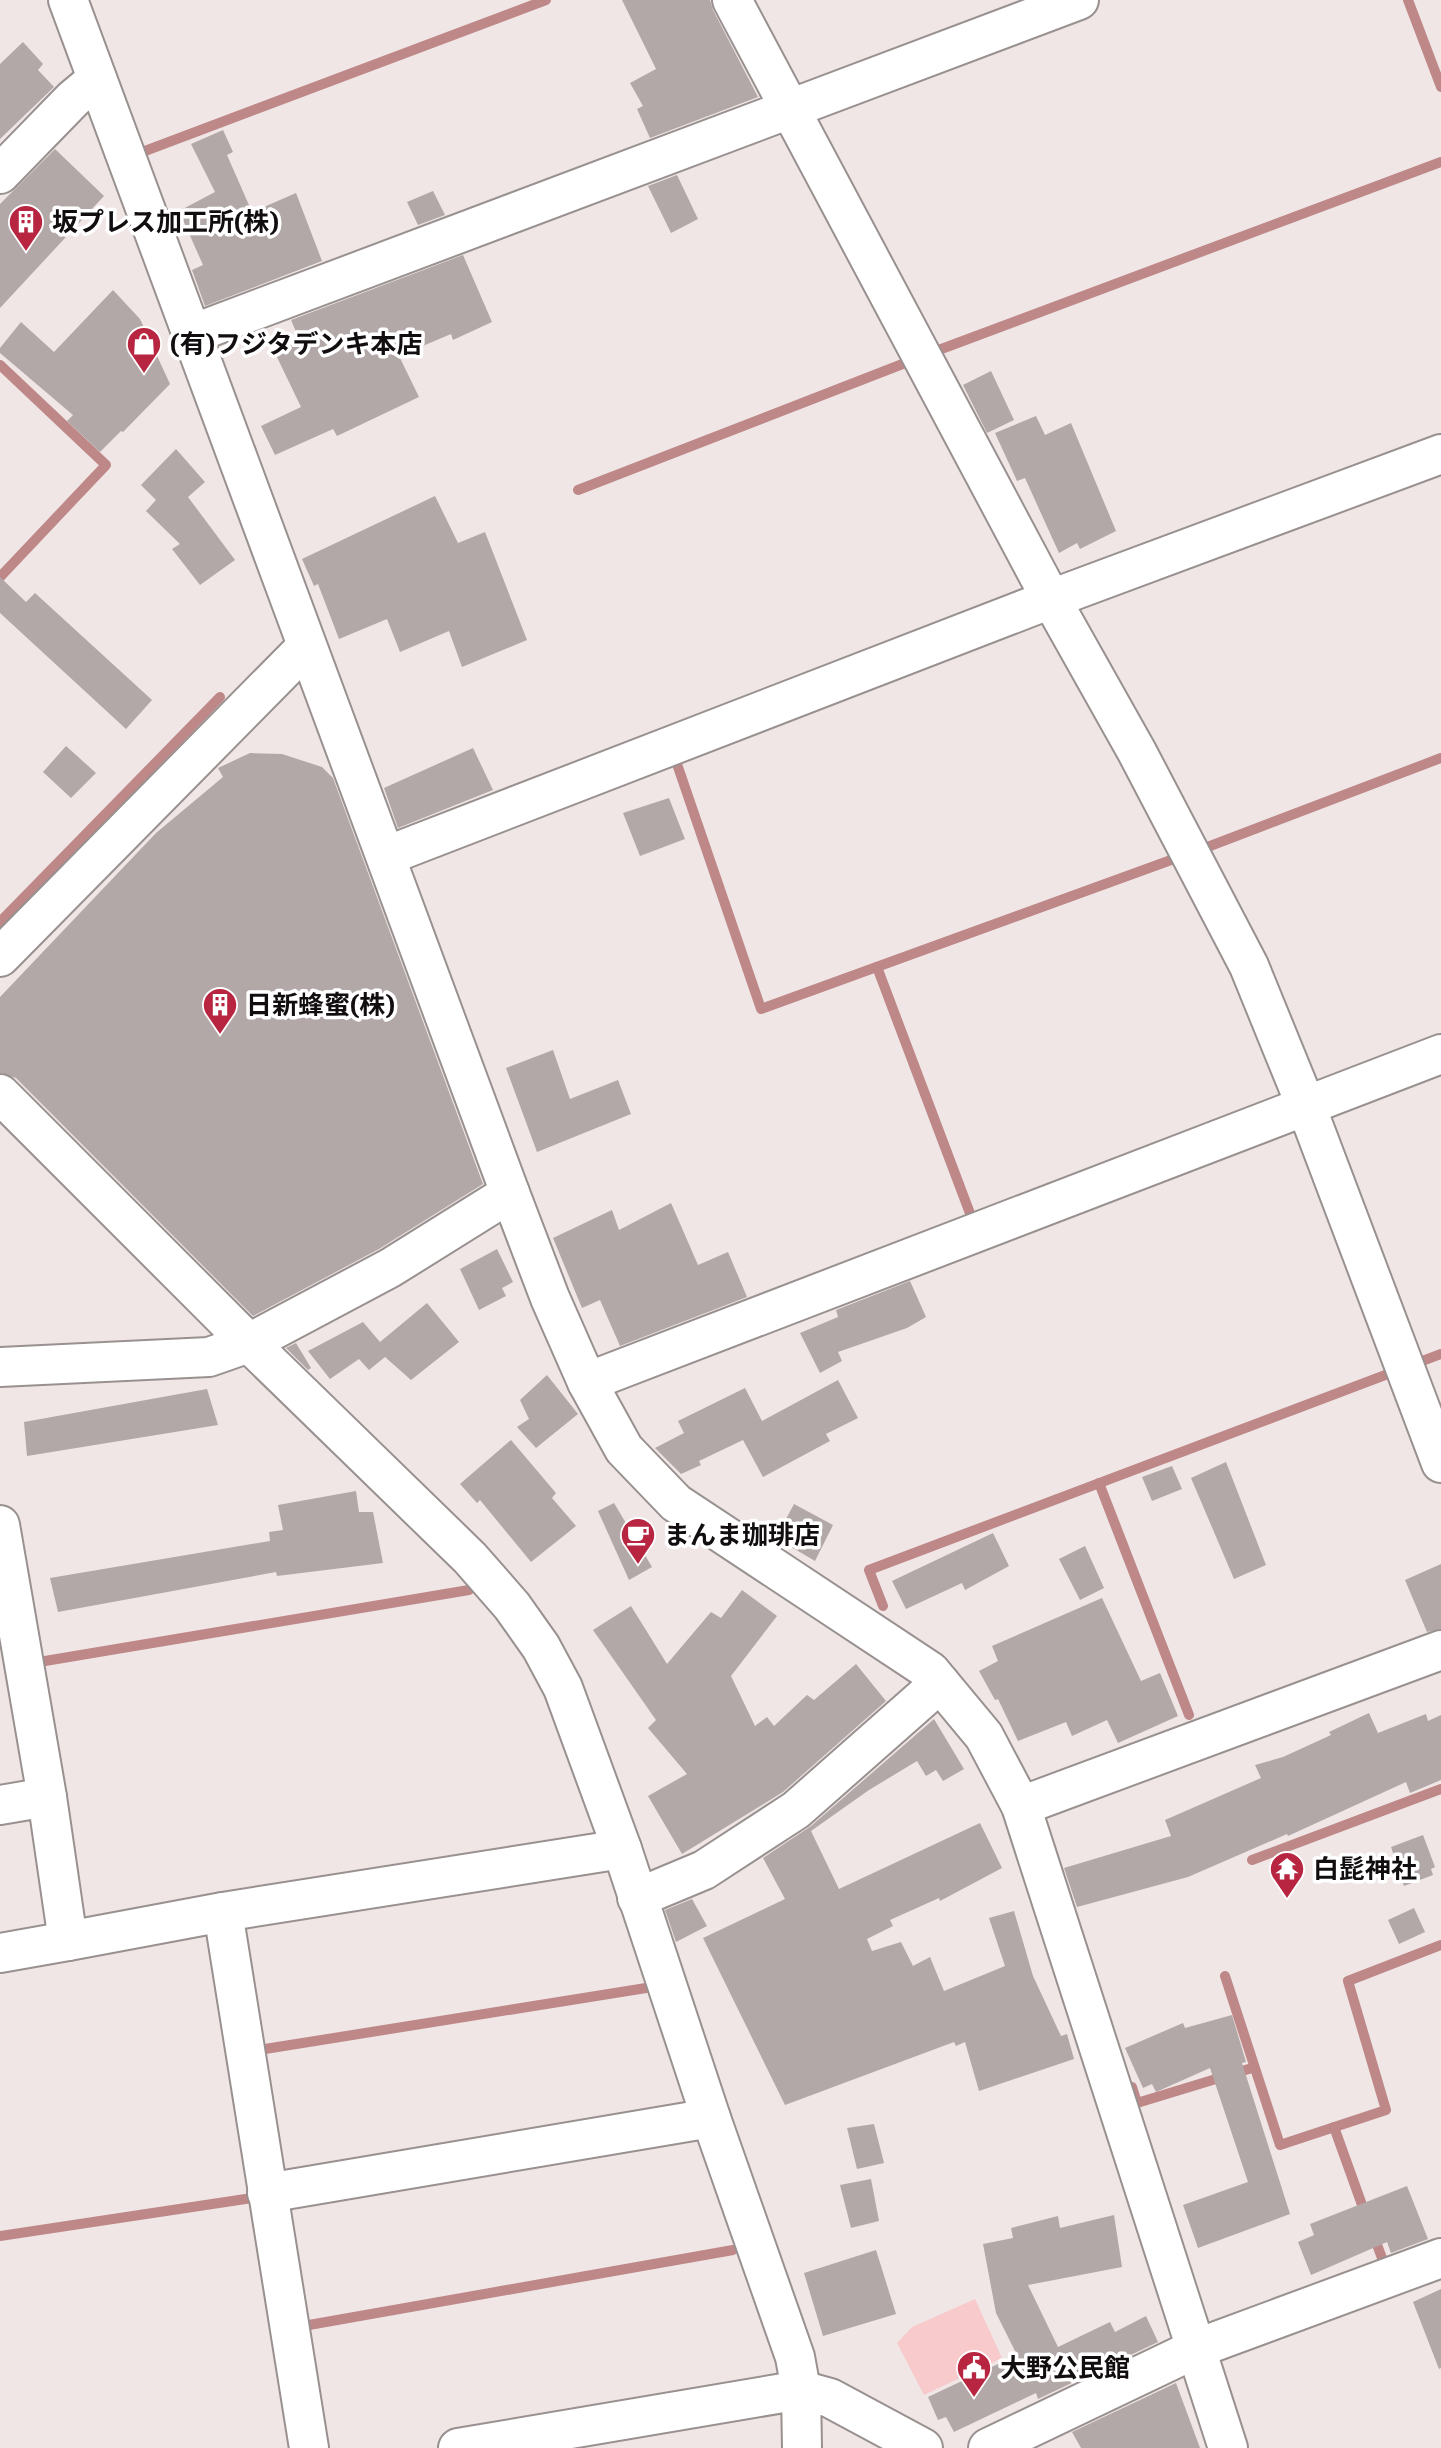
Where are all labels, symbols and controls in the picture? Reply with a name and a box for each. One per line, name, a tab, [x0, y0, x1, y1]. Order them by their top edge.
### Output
building icon: 坂プレス加工所(株)	[7, 203, 45, 253]
place label: 坂プレス加工所(株)	[52, 205, 279, 236]
shop icon: (有)フジタデンキ本店	[125, 325, 163, 375]
place label: (有)フジタデンキ本店	[170, 327, 423, 358]
building icon: 日新蜂蜜(株)	[201, 986, 239, 1036]
place label: 日新蜂蜜(株)	[246, 988, 395, 1019]
cafe icon: まんま珈琲店	[619, 1516, 657, 1566]
place label: まんま珈琲店	[664, 1518, 820, 1549]
temple icon: 白髭神社	[1268, 1850, 1306, 1900]
place label: 白髭神社	[1313, 1852, 1417, 1883]
public building icon: 大野公民館	[955, 2349, 993, 2399]
place label: 大野公民館	[1000, 2351, 1130, 2382]

